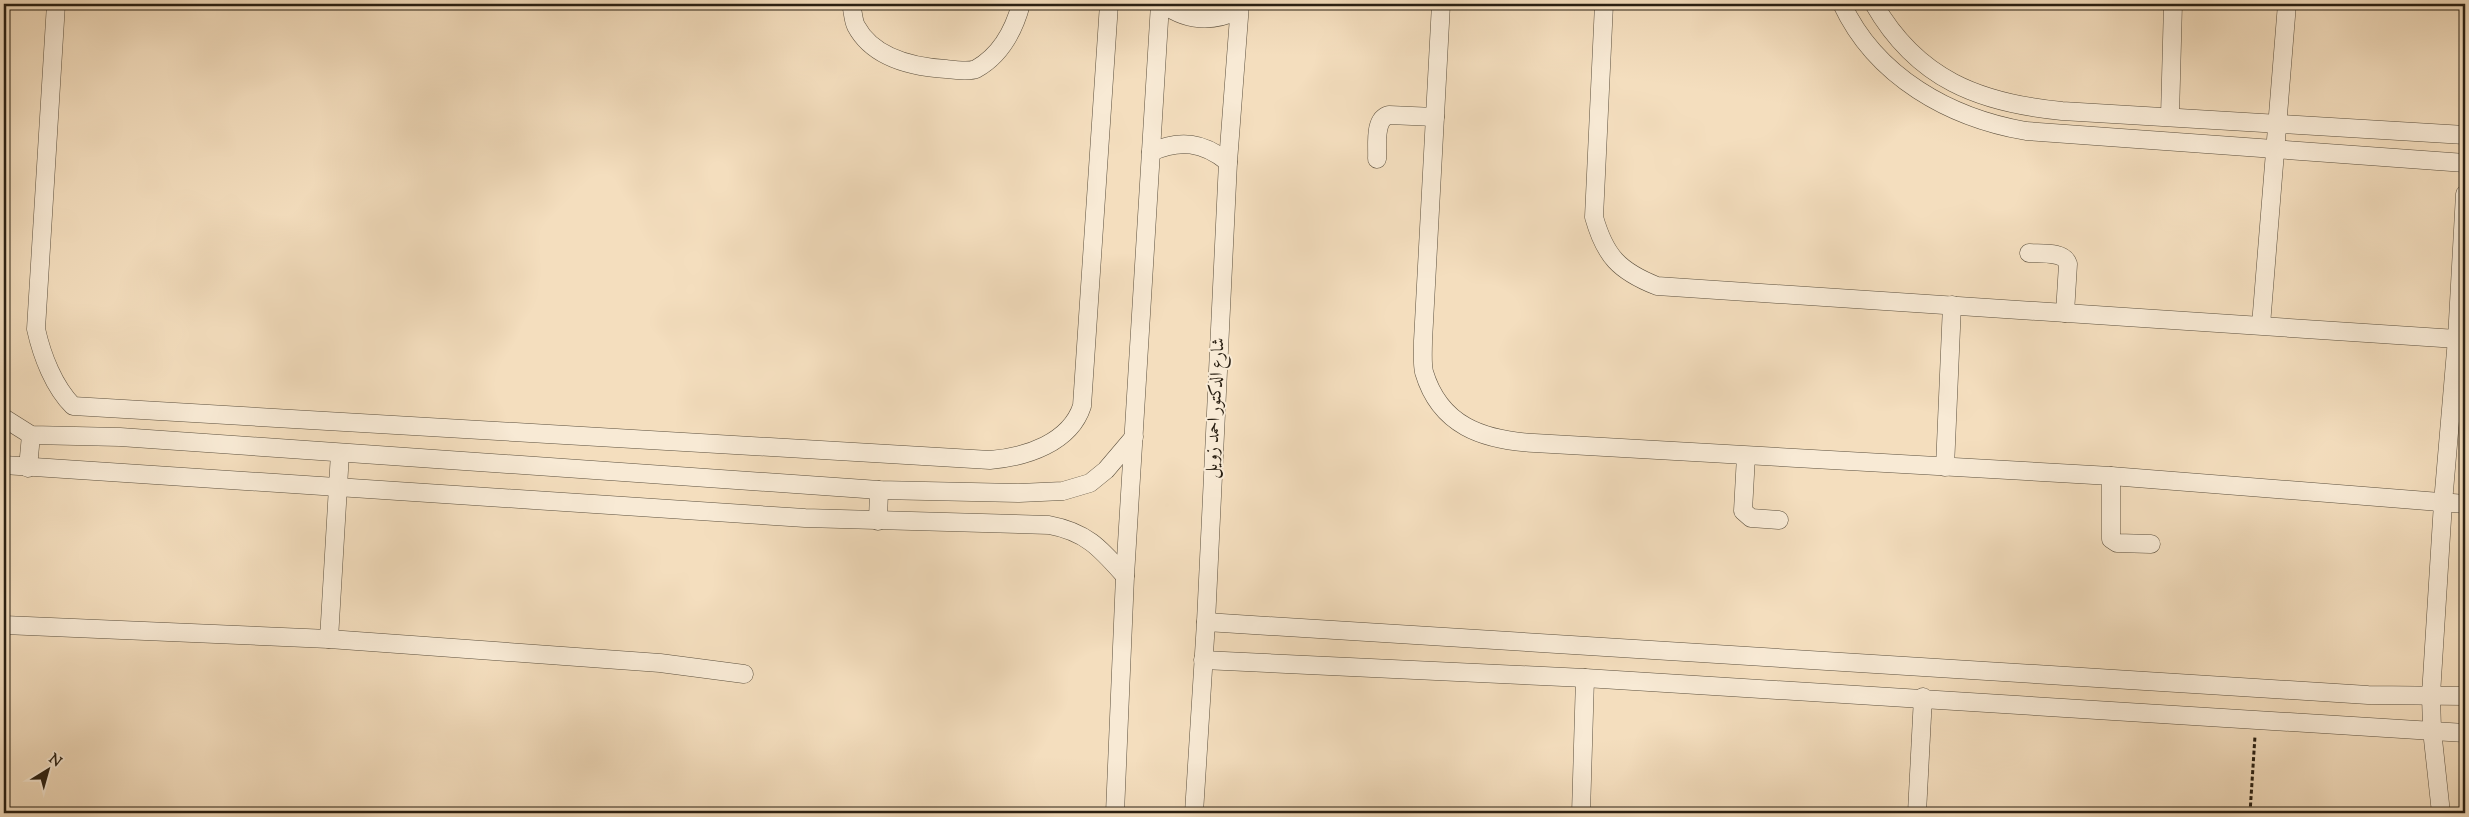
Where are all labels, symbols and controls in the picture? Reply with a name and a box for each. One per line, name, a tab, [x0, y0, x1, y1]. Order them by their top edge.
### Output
street label: شارع الدكتور احمد زويل	[1199, 337, 1233, 479]
north arrow	[22, 744, 72, 794]
text: N	[44, 750, 65, 773]

